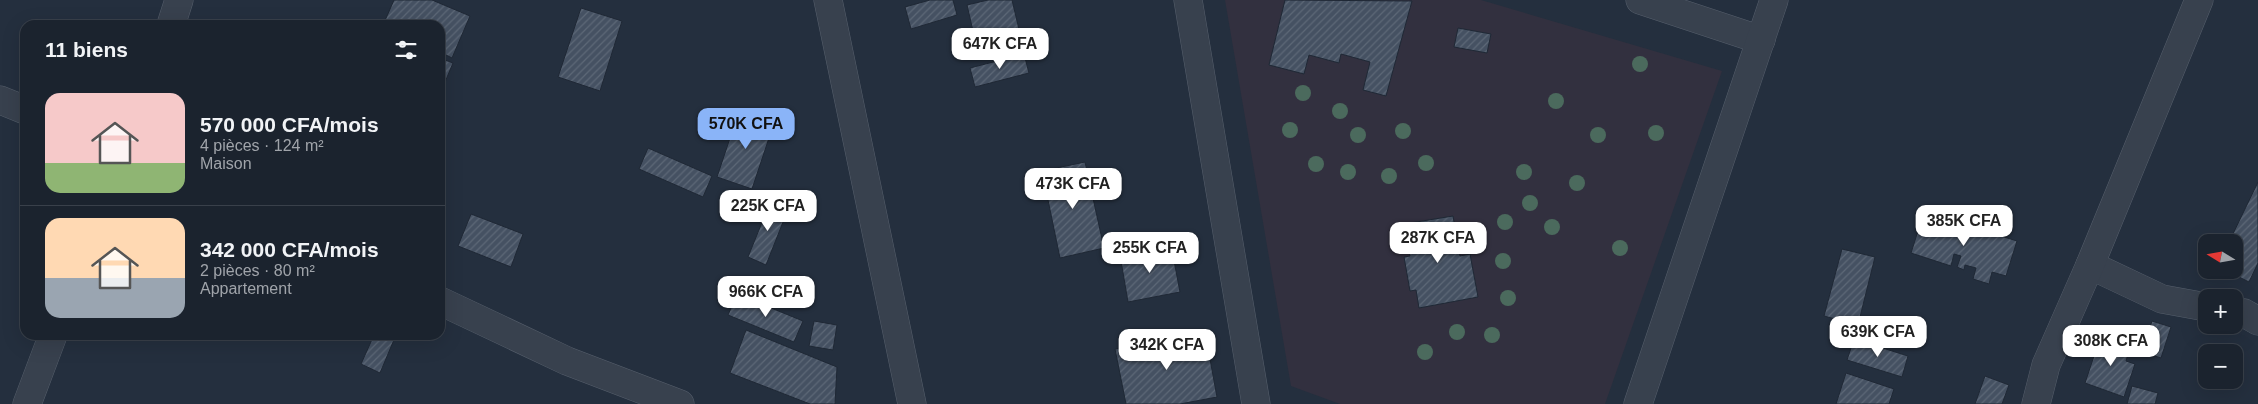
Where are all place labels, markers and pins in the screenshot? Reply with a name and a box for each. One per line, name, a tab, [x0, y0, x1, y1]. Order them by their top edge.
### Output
pin: 647K CFA	[948, 28, 1052, 70]
pin: 570K CFA	[694, 108, 798, 150]
pin: 473K CFA	[1021, 168, 1125, 210]
pin: 225K CFA	[716, 190, 820, 232]
pin: 385K CFA	[1912, 204, 2016, 247]
pin: 287K CFA	[1386, 222, 1490, 264]
pin: 255K CFA	[1098, 232, 1202, 274]
pin: 966K CFA	[714, 276, 818, 318]
pin: 639K CFA	[1826, 316, 1930, 358]
pin: 308K CFA	[2059, 324, 2163, 367]
pin: 342K CFA	[1115, 328, 1219, 371]

